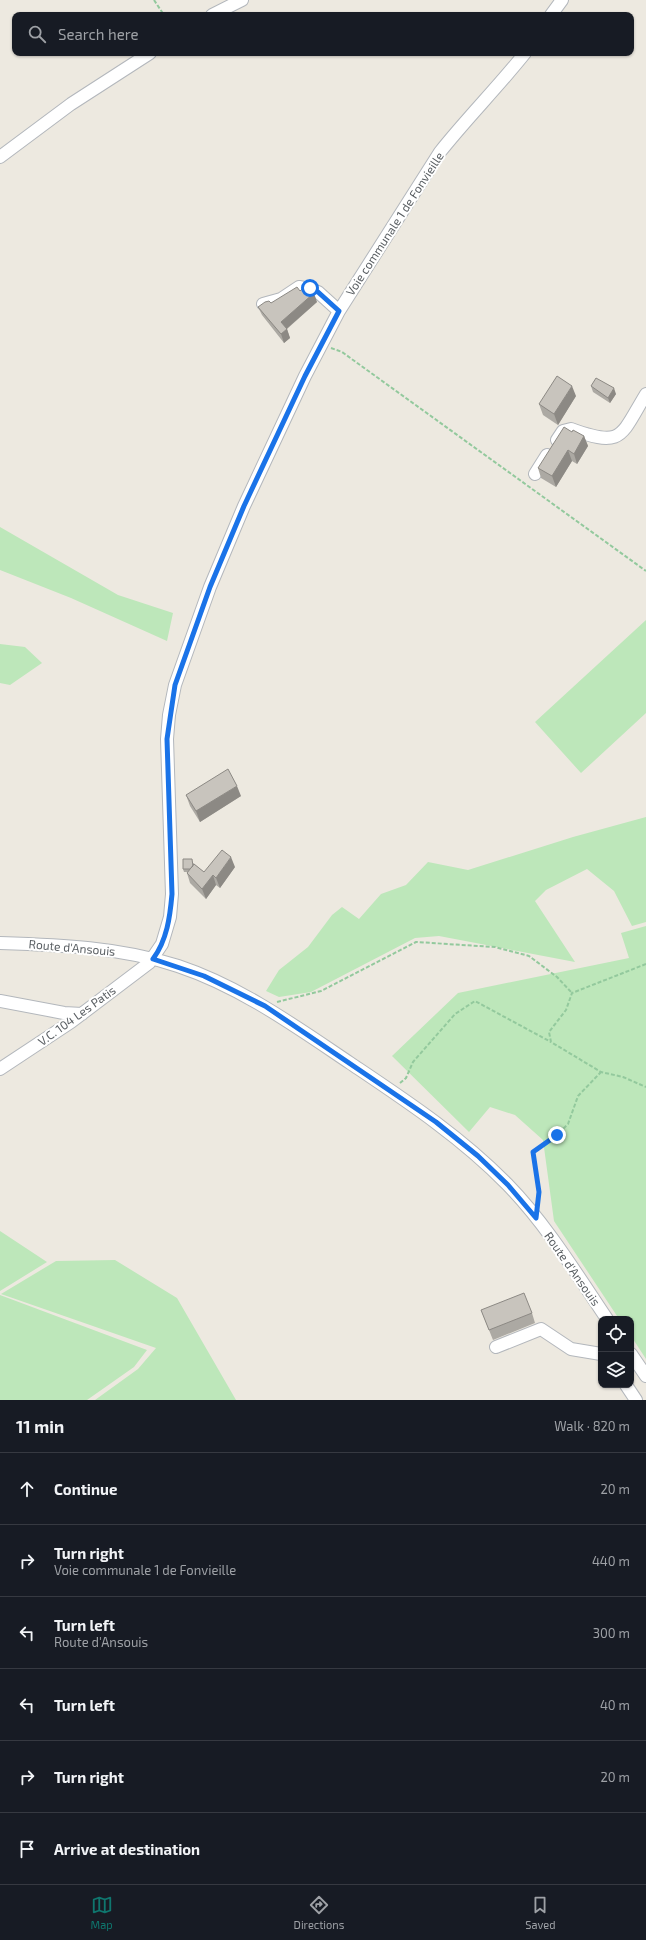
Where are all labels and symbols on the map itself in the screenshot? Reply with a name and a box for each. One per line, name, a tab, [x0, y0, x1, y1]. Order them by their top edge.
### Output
street label: Voie communale 1 de Fonvieille	[342, 149, 446, 298]
route start	[301, 279, 319, 297]
street label: Route d'Ansouis	[28, 936, 116, 958]
street label: V.C. 104 Les Patis	[35, 982, 118, 1048]
route end	[548, 1126, 566, 1144]
street label: Route d'Ansouis	[542, 1229, 603, 1308]

